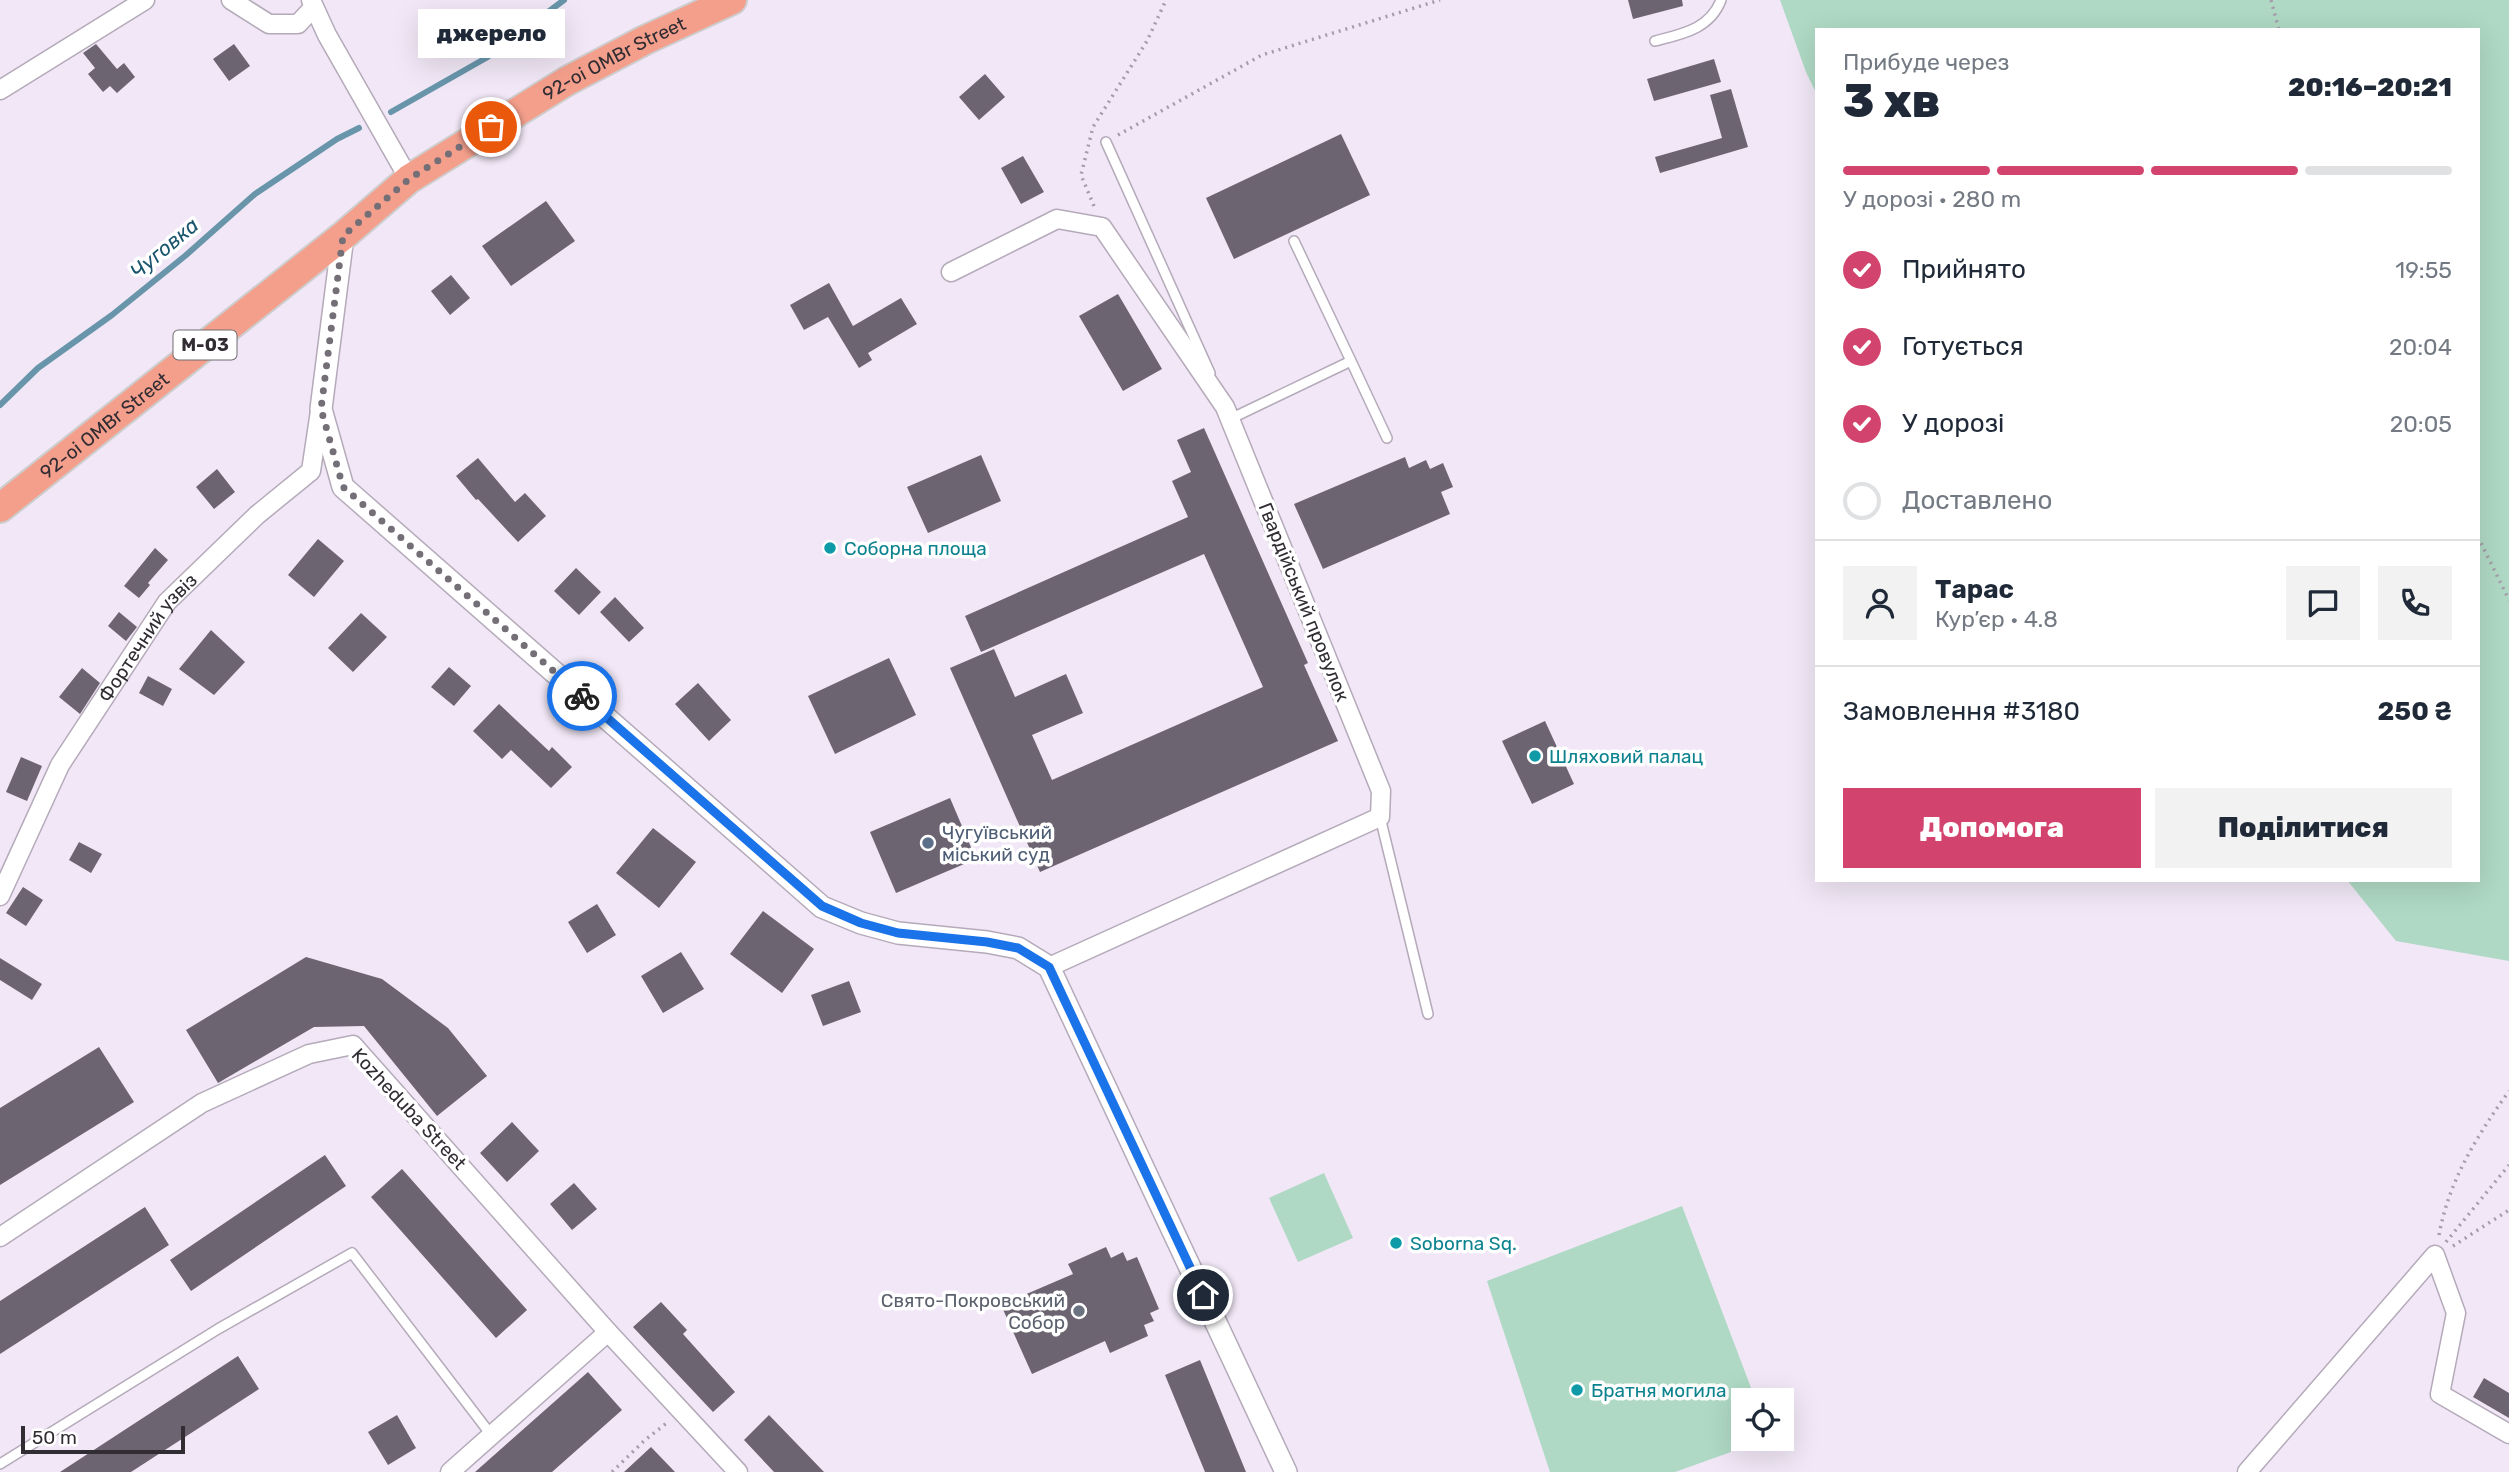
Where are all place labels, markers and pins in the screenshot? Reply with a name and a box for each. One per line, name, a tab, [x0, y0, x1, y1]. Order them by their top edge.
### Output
callout: джерело	[418, 8, 564, 57]
pin	[461, 97, 521, 157]
place label: Соборна площа	[844, 537, 987, 560]
marker: Соборна площа	[822, 540, 838, 556]
place label: Шляховий палац	[1549, 745, 1703, 768]
marker: Шляховий палац	[1527, 748, 1543, 764]
place label: Чугуївський міський суд	[942, 821, 1052, 866]
marker: Чугуївський міський суд	[920, 835, 936, 851]
place label: Soborna Sq.	[1410, 1232, 1517, 1255]
marker: Soborna Sq.	[1388, 1235, 1404, 1251]
pin	[1173, 1265, 1233, 1325]
place label: Свято-Покровський Собор	[881, 1289, 1065, 1334]
marker: Свято-Покровський Собор	[1071, 1303, 1087, 1319]
place label: Братня могила	[1591, 1379, 1726, 1402]
marker: Братня могила	[1569, 1382, 1585, 1398]

